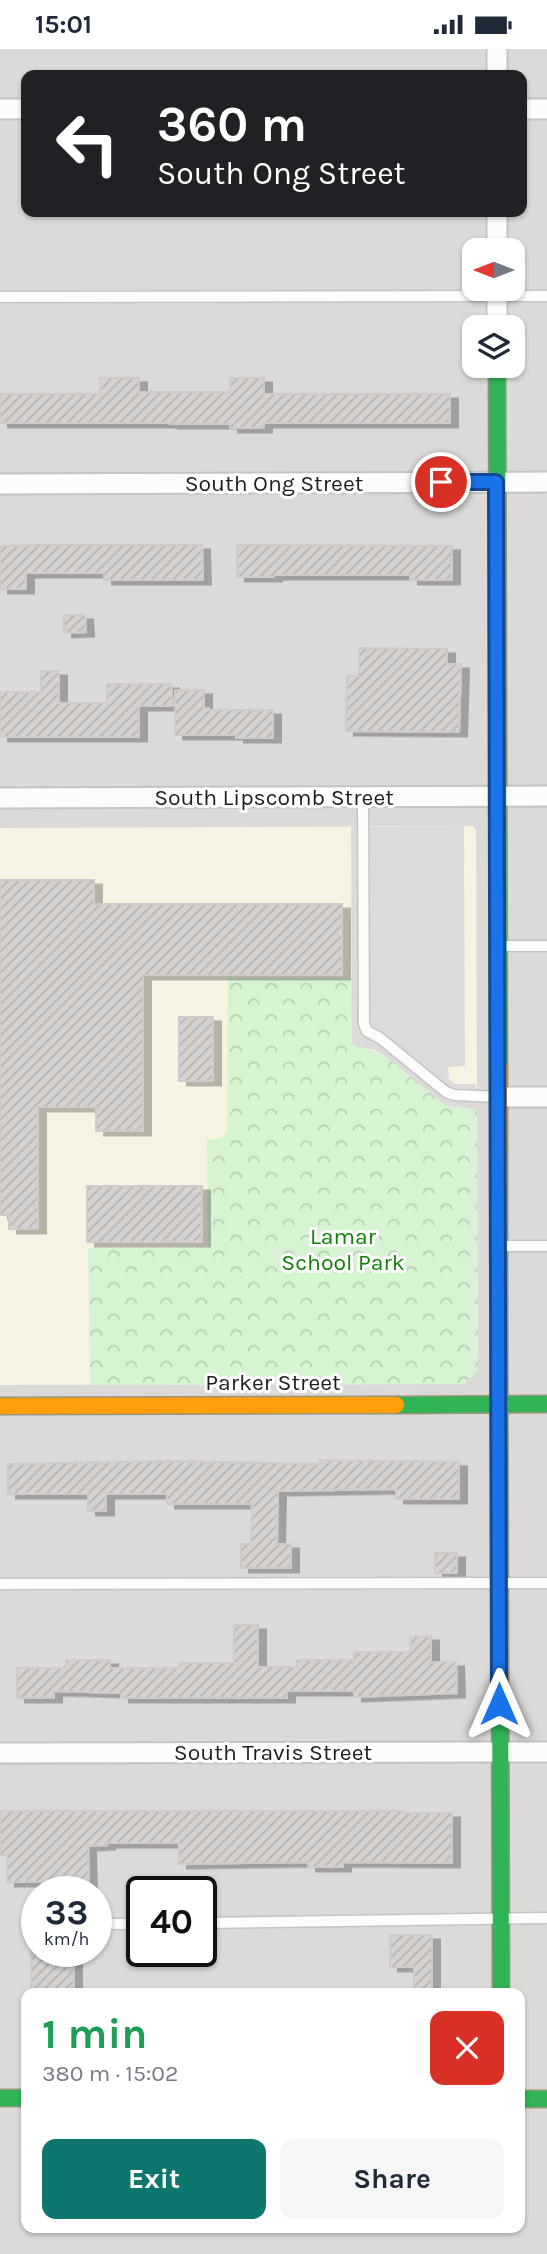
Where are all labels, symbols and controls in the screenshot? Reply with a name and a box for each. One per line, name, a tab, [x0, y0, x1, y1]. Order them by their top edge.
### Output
text: 15:01	[35, 9, 92, 40]
text: 360 m	[157, 96, 307, 153]
icon: left	[42, 98, 133, 189]
text: South Ong Street	[157, 155, 406, 192]
north arrow	[462, 238, 525, 301]
map controls	[462, 238, 525, 378]
button: layers	[462, 315, 525, 378]
pin	[411, 452, 471, 512]
icon: arrive	[422, 463, 460, 501]
street label: South Ong Street	[185, 470, 364, 497]
street label: South Lipscomb Street	[154, 784, 394, 811]
park label: Lamar School Park	[281, 1223, 405, 1276]
street label: Parker Street	[205, 1369, 341, 1396]
position arrow	[462, 1667, 536, 1741]
street label: South Travis Street	[174, 1739, 372, 1766]
speed limit sign: 40	[126, 1876, 217, 1967]
text: 33	[45, 1892, 88, 1933]
text: km/h	[44, 1928, 89, 1950]
text: 1 min	[42, 2009, 147, 2059]
button: close	[430, 2011, 504, 2085]
text: 380 m · 15:02	[42, 2060, 178, 2087]
button: Exit	[42, 2139, 266, 2219]
button: Share	[280, 2139, 504, 2219]

